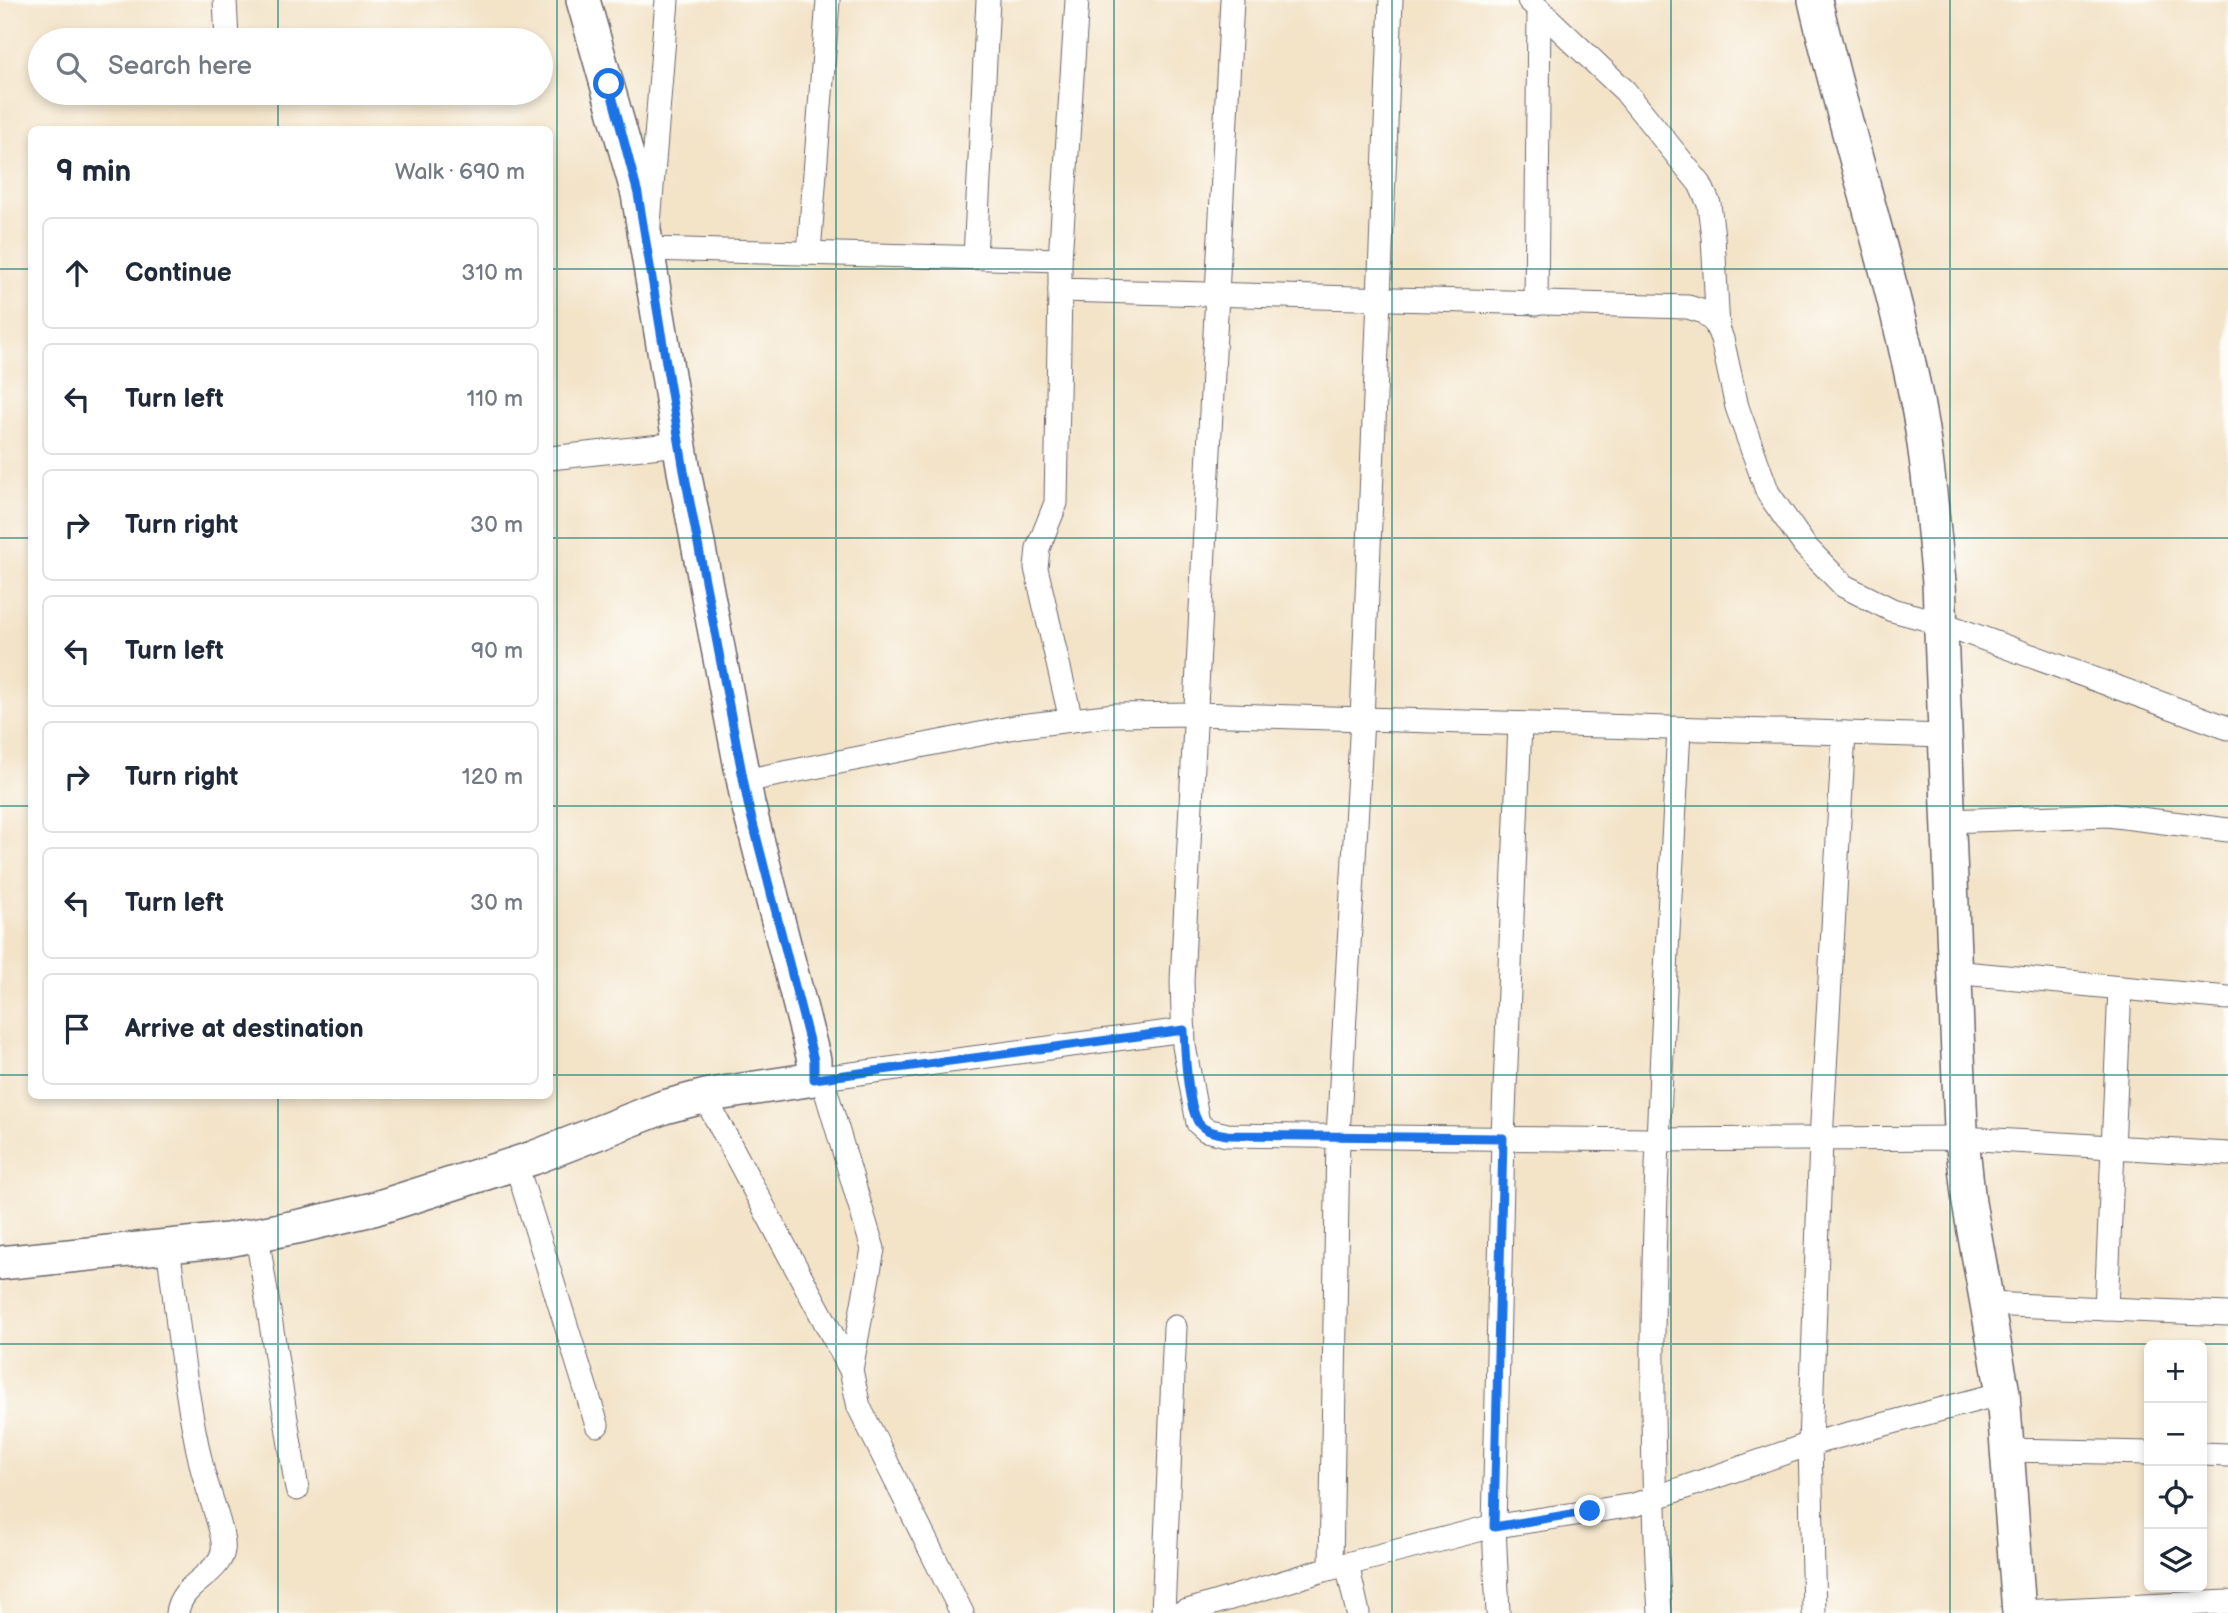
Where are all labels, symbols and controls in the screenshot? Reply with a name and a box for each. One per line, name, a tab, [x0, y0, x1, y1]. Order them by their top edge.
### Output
search box	[28, 28, 553, 105]
icon: search	[52, 48, 90, 86]
text: Search here	[108, 51, 252, 82]
route start	[593, 68, 624, 99]
text: 9 min	[56, 154, 131, 190]
text: Walk · 690 m	[395, 158, 525, 186]
icon: ahead	[58, 254, 96, 292]
text: Continue	[125, 258, 232, 289]
text: 310 m	[461, 259, 523, 287]
icon: left	[58, 380, 96, 418]
text: Turn left	[125, 384, 224, 415]
text: 110 m	[466, 385, 523, 413]
icon: right	[58, 506, 96, 544]
text: Turn right	[125, 510, 238, 541]
text: 30 m	[470, 511, 523, 539]
icon: left	[58, 632, 96, 670]
text: Turn left	[125, 636, 224, 667]
text: 90 m	[471, 637, 523, 665]
icon: right	[58, 758, 96, 796]
text: Turn right	[125, 762, 238, 793]
text: 120 m	[462, 763, 523, 791]
icon: left	[58, 884, 96, 922]
text: Turn left	[125, 888, 224, 919]
text: 30 m	[470, 889, 523, 917]
icon: arrive	[58, 1010, 96, 1048]
text: Arrive at destination	[125, 1014, 364, 1045]
map controls	[2144, 1340, 2207, 1592]
button: +	[2144, 1340, 2207, 1403]
button: −	[2144, 1403, 2207, 1466]
button: locate	[2144, 1466, 2207, 1529]
route end	[1574, 1495, 1605, 1526]
button: layers	[2144, 1529, 2207, 1592]

